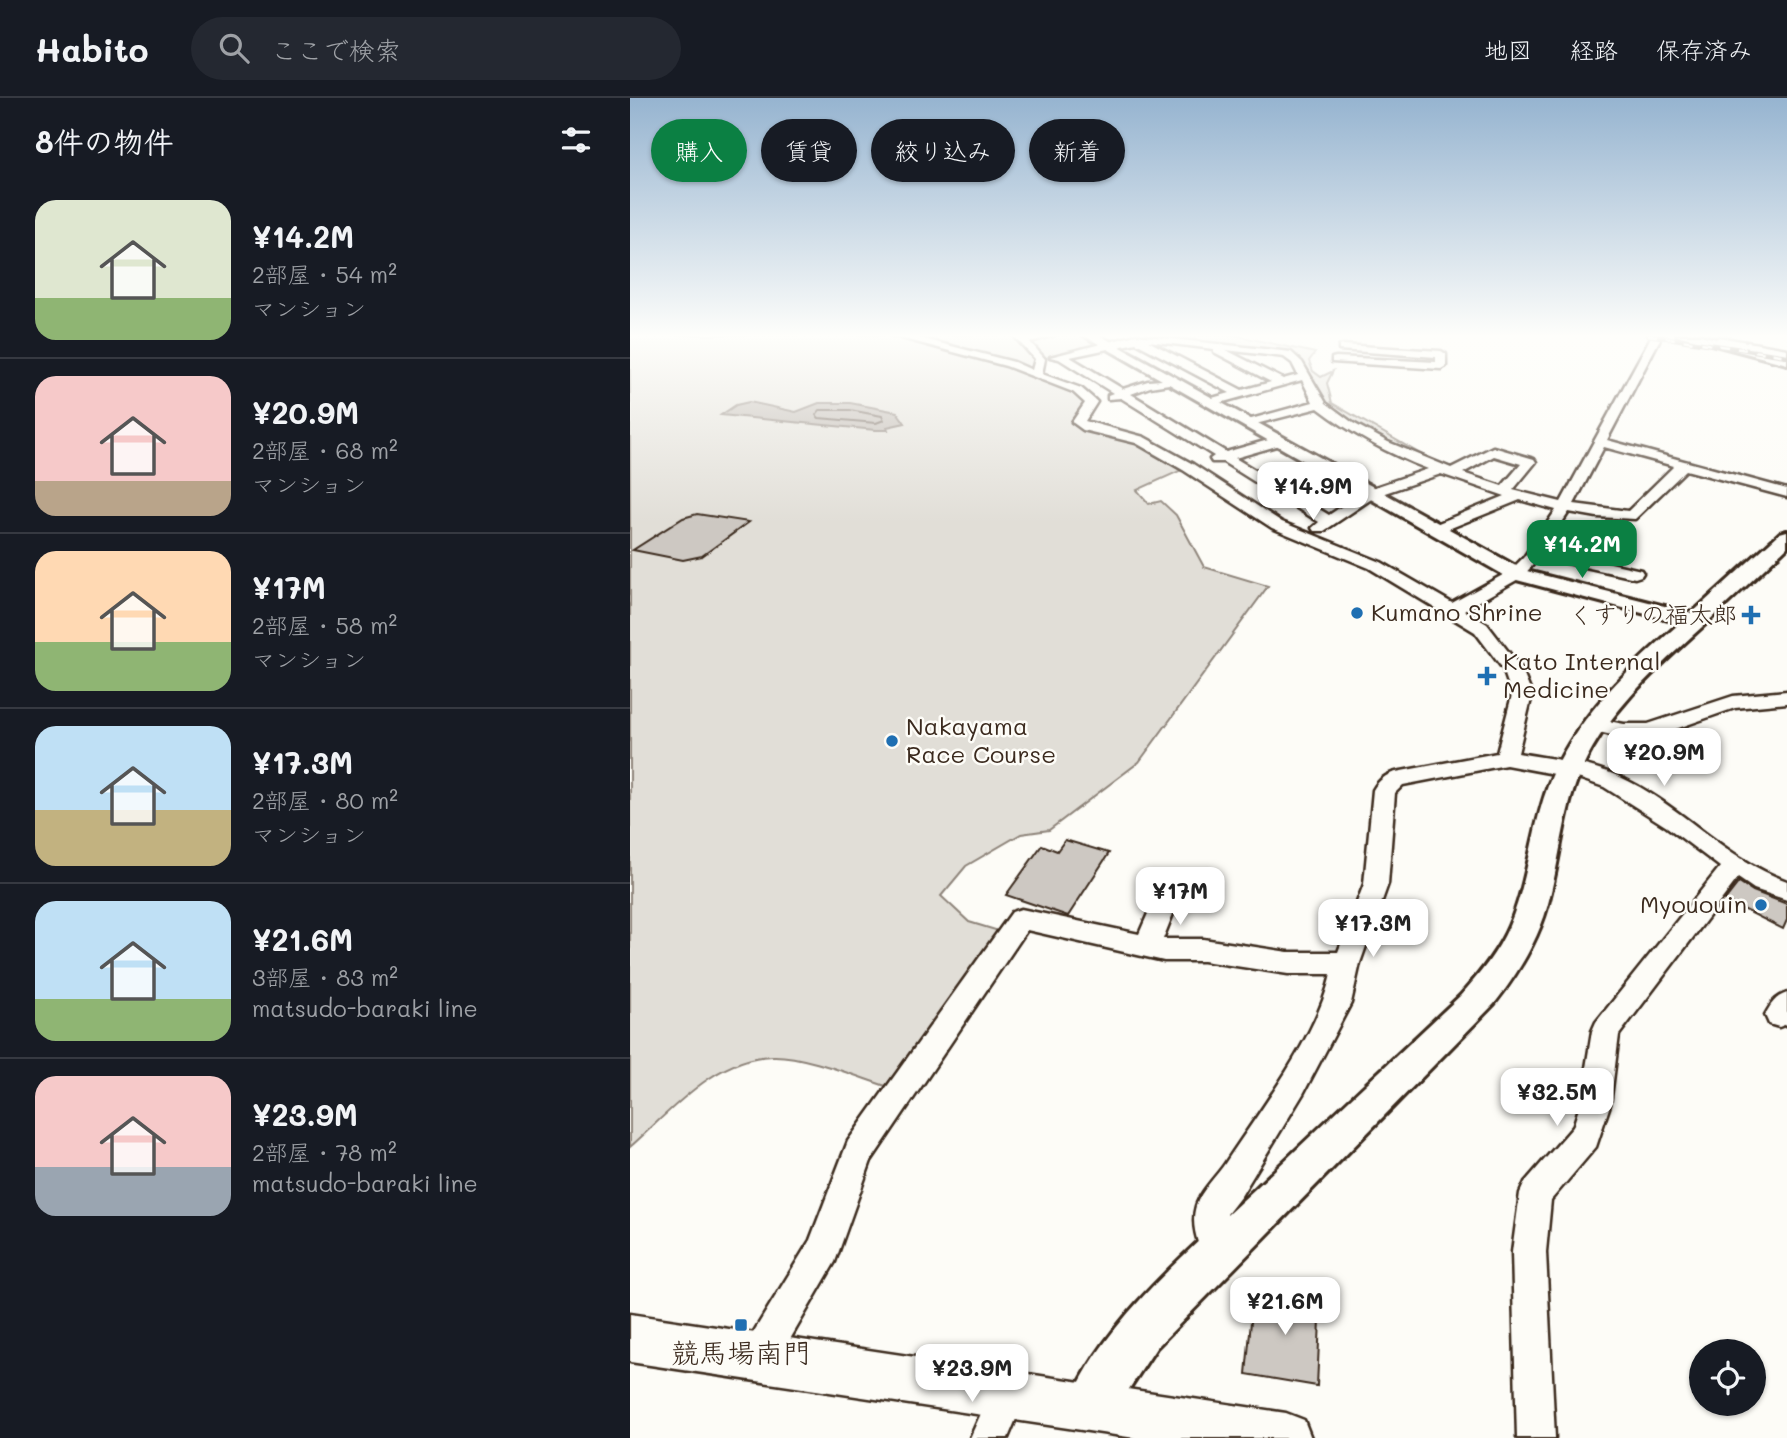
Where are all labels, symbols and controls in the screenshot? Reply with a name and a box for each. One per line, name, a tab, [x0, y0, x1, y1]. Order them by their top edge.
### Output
search box	[191, 17, 681, 80]
text: Habito	[35, 27, 149, 70]
icon: search	[215, 29, 253, 67]
text: ここで検索	[271, 33, 401, 67]
text: 地図	[1484, 34, 1532, 65]
text: 経路	[1570, 34, 1618, 65]
text: 保存済み	[1656, 34, 1752, 65]
chip: 購入	[651, 119, 747, 182]
chip: 賃貸	[761, 119, 857, 182]
chip: 絞り込み	[871, 119, 1015, 182]
chip: 新着	[1029, 119, 1125, 182]
text: 8件の物件	[35, 121, 174, 161]
icon: filters	[557, 121, 595, 159]
text: ¥14.2M	[252, 216, 354, 256]
icon: home	[91, 228, 175, 312]
text: 2部屋 · 54 m²	[252, 259, 397, 289]
text: マンション	[252, 293, 366, 323]
text: ¥20.9M	[252, 392, 359, 432]
icon: home	[91, 404, 175, 488]
text: 2部屋 · 68 m²	[252, 435, 398, 465]
pin: ¥14.9M	[1256, 462, 1370, 522]
text: マンション	[252, 469, 366, 499]
text: ¥14.9M	[1273, 470, 1353, 500]
pin: ¥14.2M	[1525, 520, 1639, 580]
text: ¥14.2M	[1543, 528, 1621, 558]
text: ¥17M	[252, 567, 326, 607]
icon: home	[91, 579, 175, 663]
place label: Kumano Shrine	[1371, 596, 1543, 627]
place label: くすりの福太郎	[1569, 598, 1737, 629]
marker: Kumano Shrine	[1349, 605, 1365, 621]
marker: くすりの福太郎	[1743, 607, 1759, 623]
text: 2部屋 · 58 m²	[252, 610, 397, 640]
text: マンション	[252, 644, 366, 674]
place label: Kato Internal Medicine	[1503, 645, 1661, 704]
marker: Kato Internal Medicine	[1477, 666, 1497, 686]
place label: Nakayama Race Course	[906, 710, 1056, 769]
pin: ¥20.9M	[1607, 728, 1721, 788]
marker: Nakayama Race Course	[884, 733, 900, 749]
text: ¥20.9M	[1623, 736, 1705, 766]
text: ¥17.3M	[252, 742, 353, 782]
icon: home	[91, 754, 175, 838]
text: 2部屋 · 80 m²	[252, 785, 398, 815]
text: マンション	[252, 819, 366, 849]
pin: ¥17M	[1139, 868, 1221, 927]
text: ¥17M	[1152, 875, 1208, 905]
place label: Myououin	[1640, 888, 1747, 919]
marker: Myououin	[1753, 897, 1769, 913]
pin: ¥17.3M	[1316, 900, 1430, 959]
text: ¥17.3M	[1334, 907, 1412, 937]
text: ¥21.6M	[252, 919, 353, 959]
icon: home	[91, 929, 175, 1013]
text: 3部屋 · 83 m²	[252, 962, 398, 992]
text: matsudo-baraki line	[252, 993, 478, 1023]
pin: ¥32.5M	[1500, 1068, 1614, 1128]
text: ¥32.5M	[1517, 1076, 1597, 1106]
text: ¥23.9M	[252, 1094, 358, 1134]
icon: home	[91, 1104, 175, 1188]
text: 2部屋 · 78 m²	[252, 1137, 397, 1167]
text: matsudo-baraki line	[252, 1168, 478, 1198]
pin: ¥21.6M	[1228, 1278, 1342, 1337]
text: ¥21.6M	[1246, 1285, 1324, 1315]
marker: 競馬場南門	[733, 1317, 749, 1333]
place label: 競馬場南門	[671, 1334, 811, 1370]
map controls	[1689, 1339, 1766, 1416]
button: locate	[1689, 1339, 1766, 1416]
pin: ¥23.9M	[915, 1344, 1029, 1404]
text: ¥23.9M	[931, 1352, 1013, 1382]

